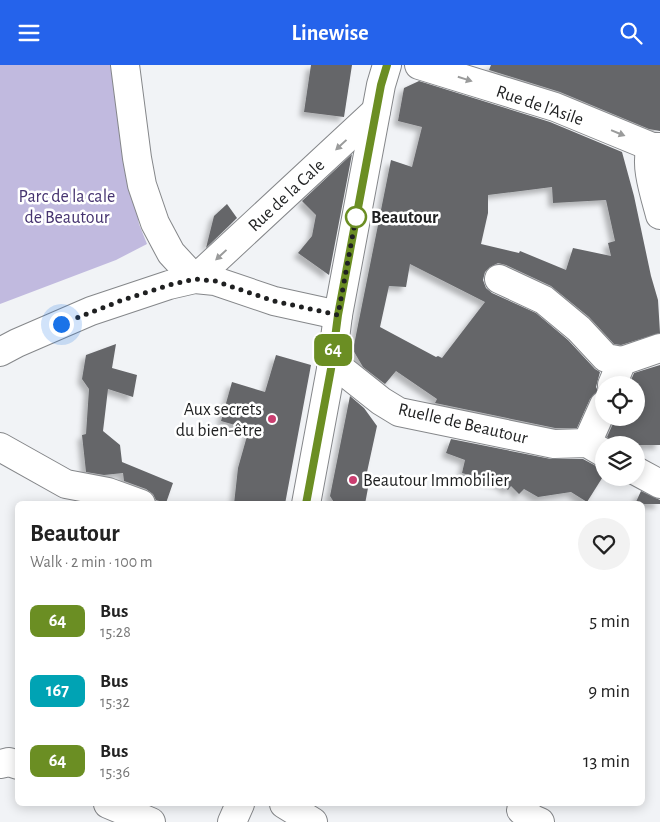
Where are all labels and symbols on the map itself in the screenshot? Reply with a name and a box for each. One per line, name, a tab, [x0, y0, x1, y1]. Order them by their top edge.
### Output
one-way arrow	[458, 76, 473, 84]
street label: Rue de l'Asile	[494, 83, 586, 129]
one-way arrow	[611, 130, 625, 138]
one-way arrow	[334, 139, 347, 150]
street label: Rue de la Cale	[245, 156, 328, 235]
park label: Parc de la cale de Beautour	[19, 188, 115, 227]
marker: Beautour	[345, 206, 367, 228]
place label: Beautour	[371, 209, 439, 227]
one-way arrow	[216, 249, 228, 261]
your location	[49, 312, 74, 337]
line badge: 64	[310, 334, 356, 366]
street label: Ruelle de Beautour	[396, 400, 529, 448]
place label: Aux secrets du bien-être	[176, 401, 262, 440]
marker: Aux secrets du bien-être	[266, 413, 278, 425]
place label: Beautour Immobilier	[363, 472, 509, 490]
marker: Beautour Immobilier	[347, 474, 359, 486]

